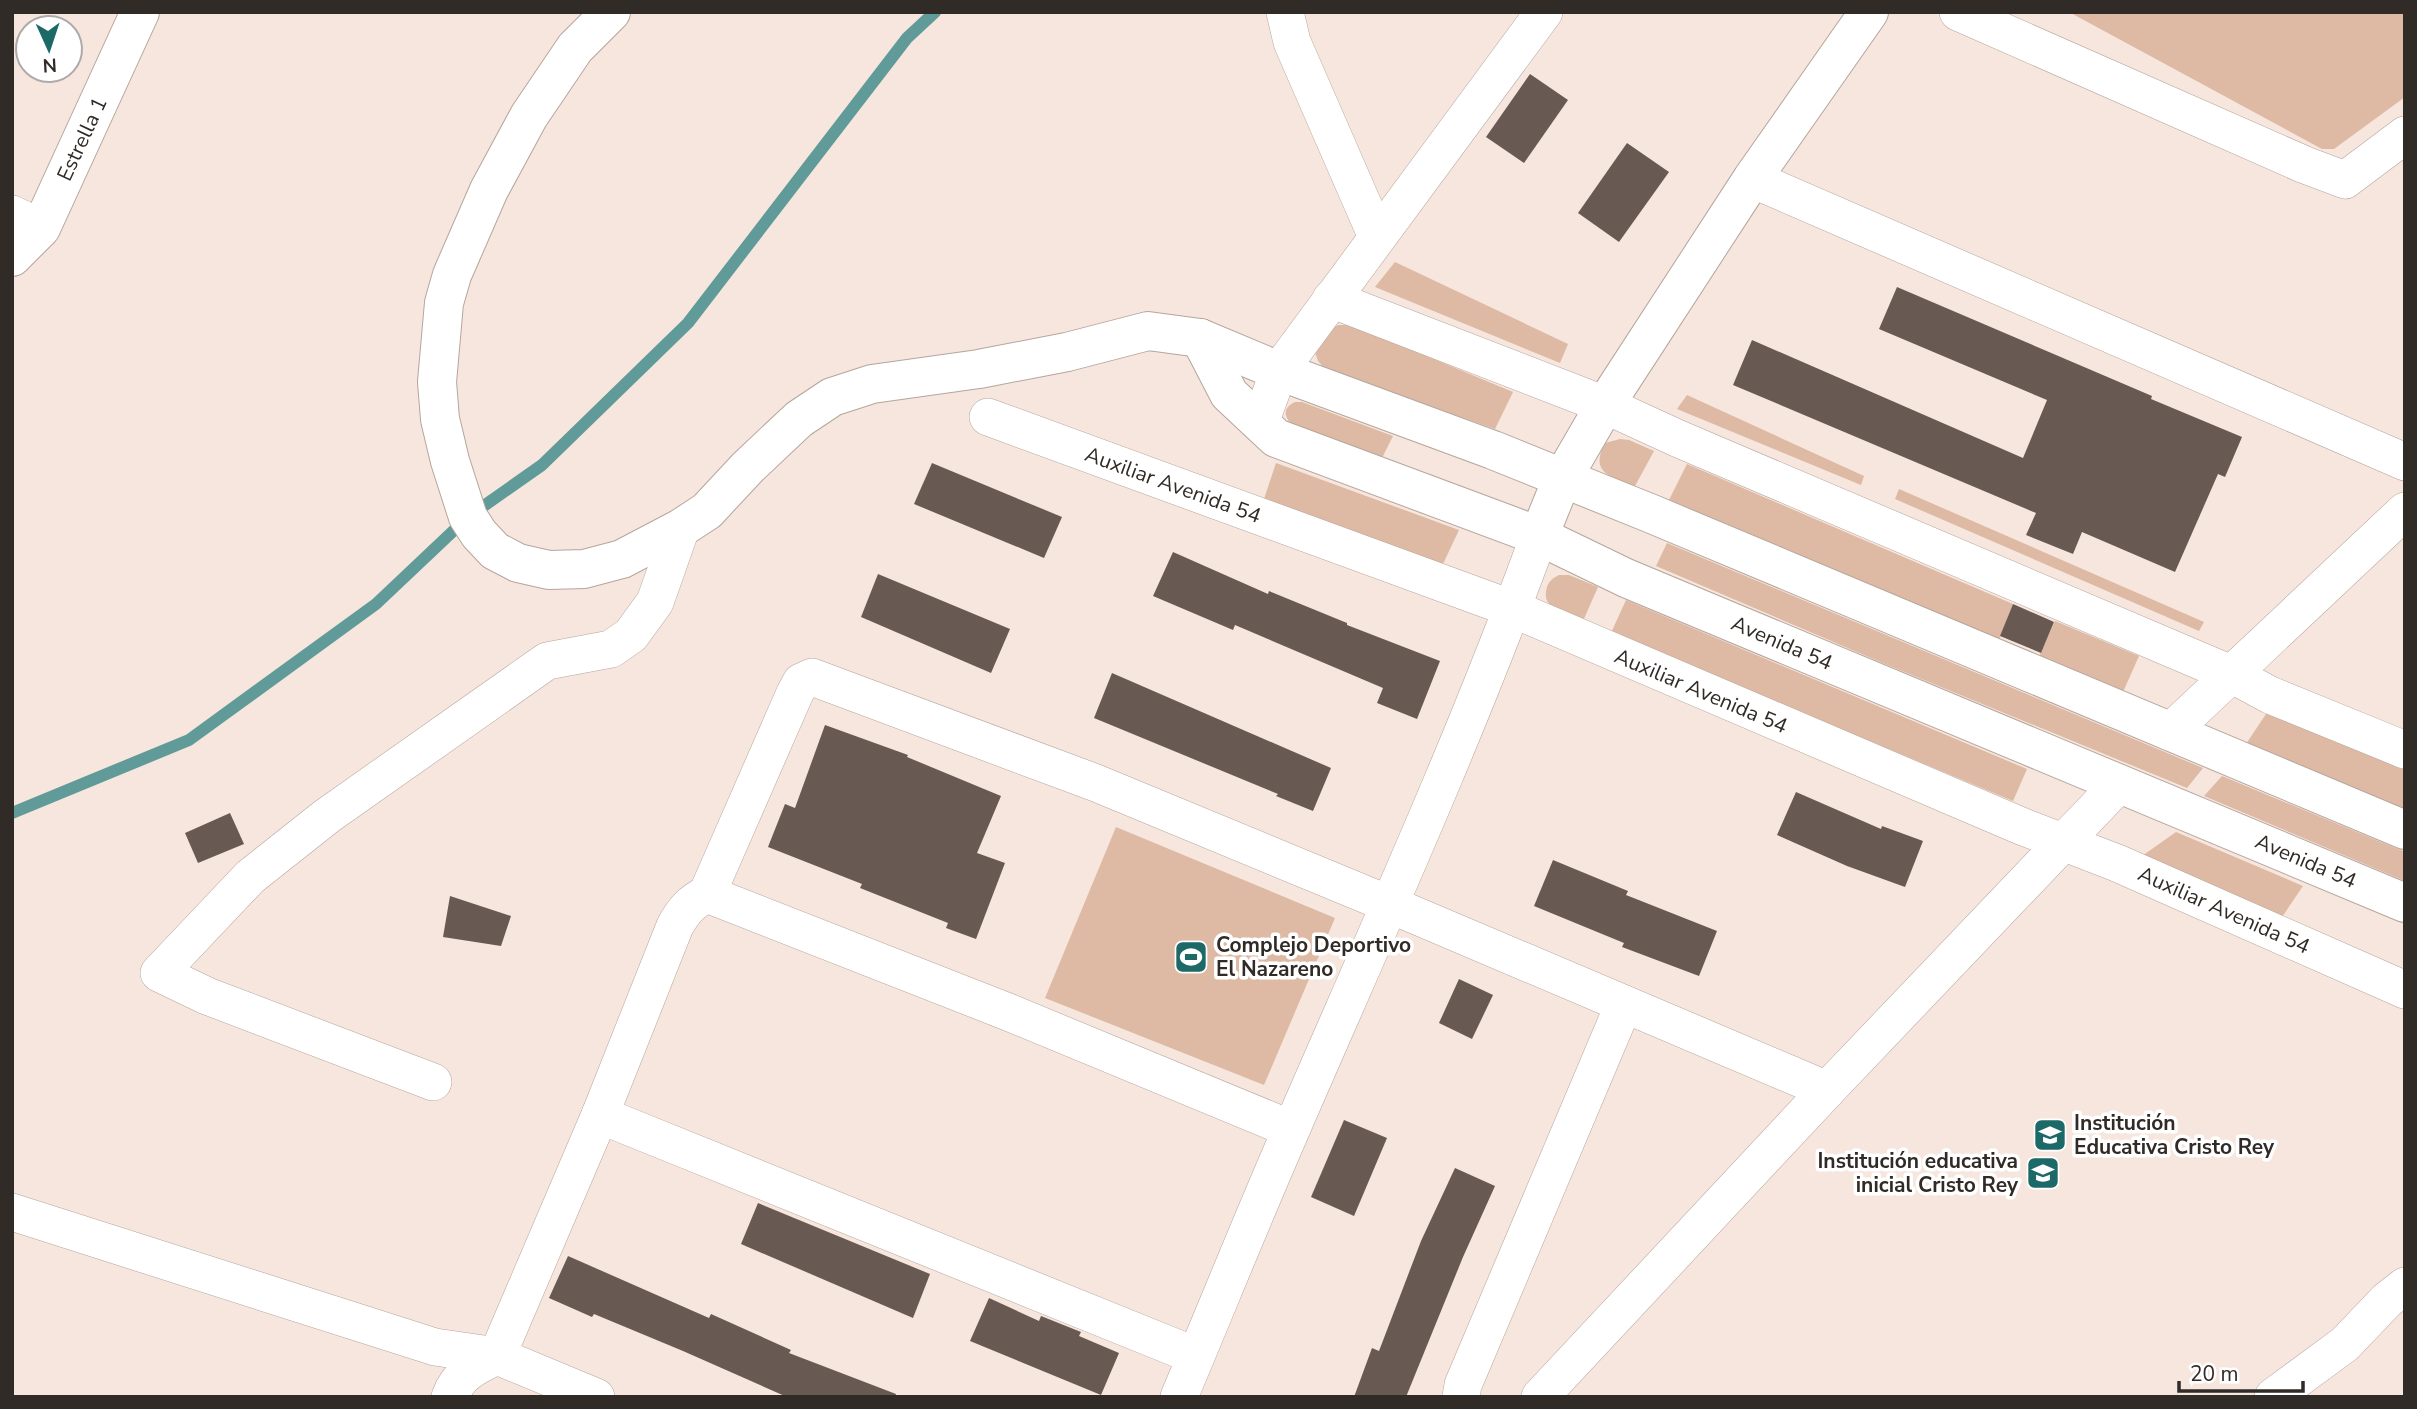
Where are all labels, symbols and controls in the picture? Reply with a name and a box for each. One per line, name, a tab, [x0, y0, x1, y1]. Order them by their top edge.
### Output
north arrow	[14, 14, 84, 84]
text: N	[42, 52, 58, 78]
street label: Estrella 1	[50, 93, 114, 185]
street label: Auxiliar Avenida 54	[1081, 440, 1265, 530]
street label: Avenida 54	[1727, 609, 1837, 677]
street label: Auxiliar Avenida 54	[1610, 642, 1792, 740]
street label: Avenida 54	[2251, 827, 2361, 895]
street label: Auxiliar Avenida 54	[2134, 859, 2314, 961]
place label: Complejo Deportivo El Nazareno	[1216, 931, 1411, 983]
sports icon: Complejo Deportivo El Nazareno	[1172, 938, 1210, 976]
place label: Institución Educativa Cristo Rey	[2074, 1109, 2275, 1161]
school or university icon: Institución Educativa Cristo Rey	[2031, 1116, 2069, 1154]
place label: Institución educativa inicial Cristo Rey	[1817, 1147, 2019, 1199]
school or university icon: Institución educativa inicial Cristo Rey	[2024, 1154, 2062, 1192]
scale bar	[2179, 1350, 2303, 1394]
text: 20 m	[2190, 1360, 2239, 1388]

